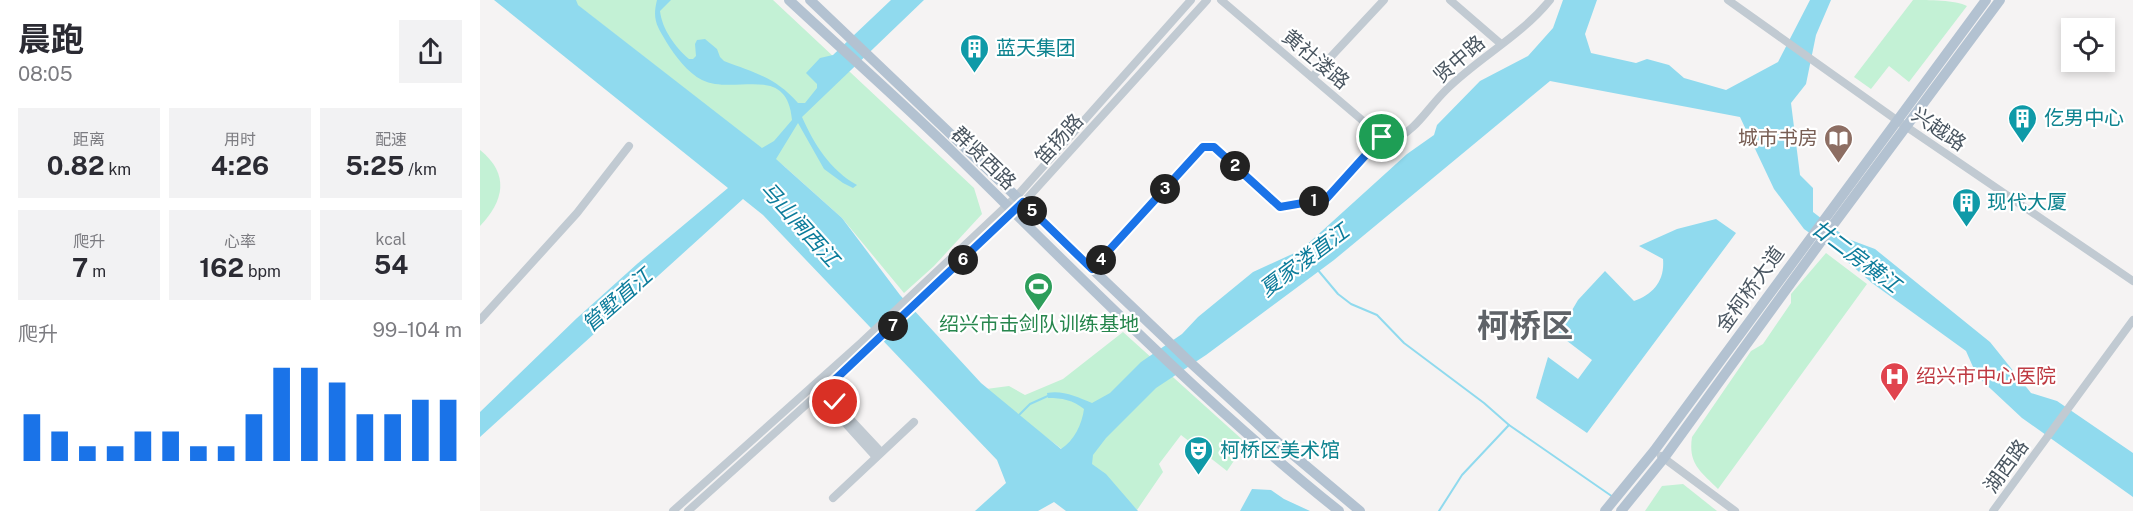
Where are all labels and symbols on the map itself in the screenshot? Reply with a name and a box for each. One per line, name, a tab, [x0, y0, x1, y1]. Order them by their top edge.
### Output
street label: 黄社溇路	[1278, 24, 1354, 94]
street label: 贤中路	[1428, 30, 1490, 88]
building icon: 蓝天集团	[959, 32, 991, 74]
place label: 蓝天集团	[996, 36, 1076, 60]
street label: 兴越路	[1907, 102, 1971, 156]
building icon: 仡男中心	[2007, 102, 2039, 144]
place label: 仡男中心	[2044, 106, 2124, 130]
street label: 笛扬路	[1030, 109, 1088, 169]
pin	[1356, 111, 1407, 162]
street label: 群贤西路	[947, 122, 1021, 194]
library icon: 城市书房	[1823, 122, 1855, 164]
place label: 城市书房	[1738, 126, 1818, 150]
pin: 2	[1220, 151, 1250, 181]
pin: 3	[1150, 174, 1180, 204]
water label: 马山闸西江	[756, 177, 846, 273]
pin: 1	[1299, 186, 1329, 216]
building icon: 现代大厦	[1950, 186, 1982, 228]
place label: 现代大厦	[1987, 190, 2067, 214]
pin: 5	[1017, 196, 1047, 226]
water label: 廿二房横江	[1807, 214, 1907, 299]
water label: 夏家溇直江	[1255, 217, 1355, 302]
street label: 金柯桥大道	[1711, 241, 1789, 337]
pin: 6	[948, 245, 978, 275]
pin: 4	[1086, 245, 1116, 275]
water label: 管墅直江	[577, 262, 658, 337]
sports icon: 绍兴市击剑队训练基地	[1023, 270, 1055, 312]
district label: 柯桥区	[1477, 307, 1573, 344]
pin: 7	[878, 311, 908, 341]
place label: 绍兴市击剑队训练基地	[939, 312, 1139, 336]
hospital icon: 绍兴市中心医院	[1879, 360, 1911, 402]
place label: 绍兴市中心医院	[1916, 364, 2056, 388]
pin	[809, 376, 860, 427]
theatre icon: 柯桥区美术馆	[1183, 434, 1215, 476]
street label: 湖西路	[1979, 435, 2033, 497]
place label: 柯桥区美术馆	[1220, 438, 1340, 462]

